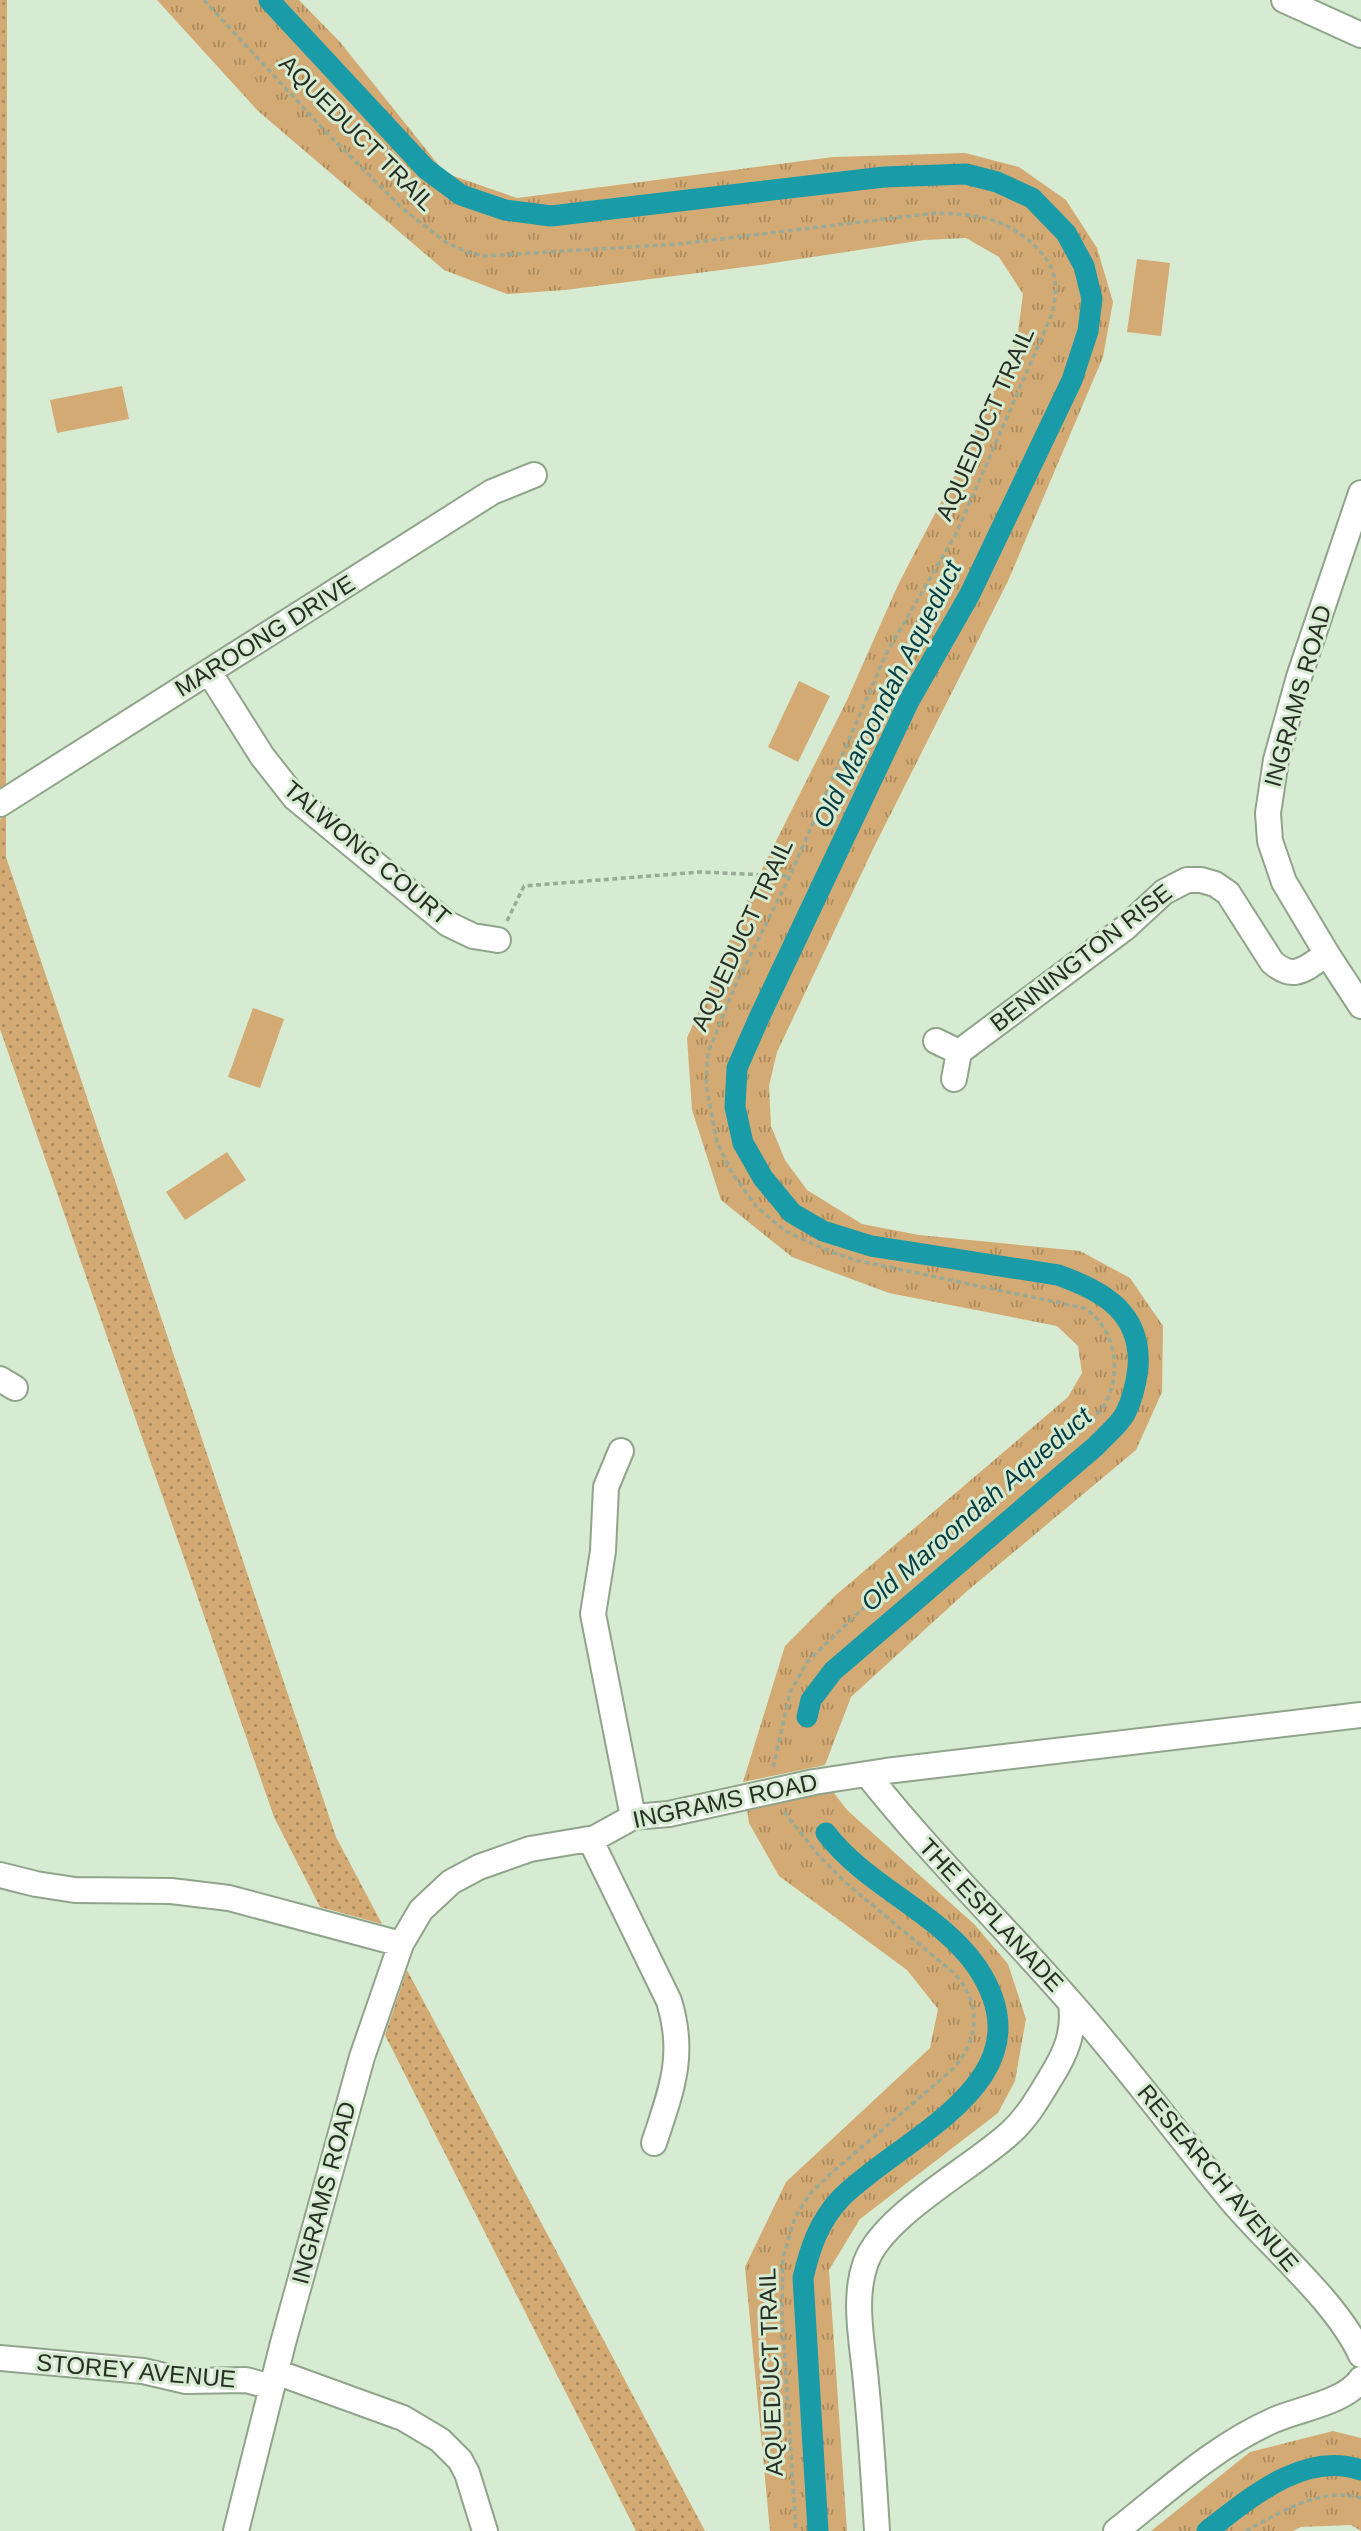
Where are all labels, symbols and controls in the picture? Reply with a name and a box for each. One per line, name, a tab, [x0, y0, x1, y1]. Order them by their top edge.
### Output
street label: AQUEDUCT TRAIL	[274, 49, 441, 216]
street label: AQUEDUCT TRAIL	[930, 323, 1039, 525]
water label: Old Maroondah Aqueduct	[807, 554, 968, 832]
street label: MAROONG DRIVE	[170, 569, 360, 702]
street label: INGRAMS ROAD	[1259, 602, 1336, 790]
street label: TALWONG COURT	[278, 775, 456, 930]
street label: AQUEDUCT TRAIL	[685, 835, 798, 1035]
street label: BENNINGTON RISE	[985, 879, 1177, 1037]
water label: Old Maroondah Aqueduct	[855, 1400, 1099, 1617]
street label: INGRAMS ROAD	[630, 1768, 820, 1833]
street label: THE ESPLANADE	[914, 1833, 1069, 1997]
street label: RESEARCH AVENUE	[1132, 2079, 1304, 2277]
street label: INGRAMS ROAD	[286, 2099, 361, 2287]
street label: AQUEDUCT TRAIL	[753, 2267, 788, 2477]
street label: STOREY AVENUE	[35, 2348, 237, 2393]

